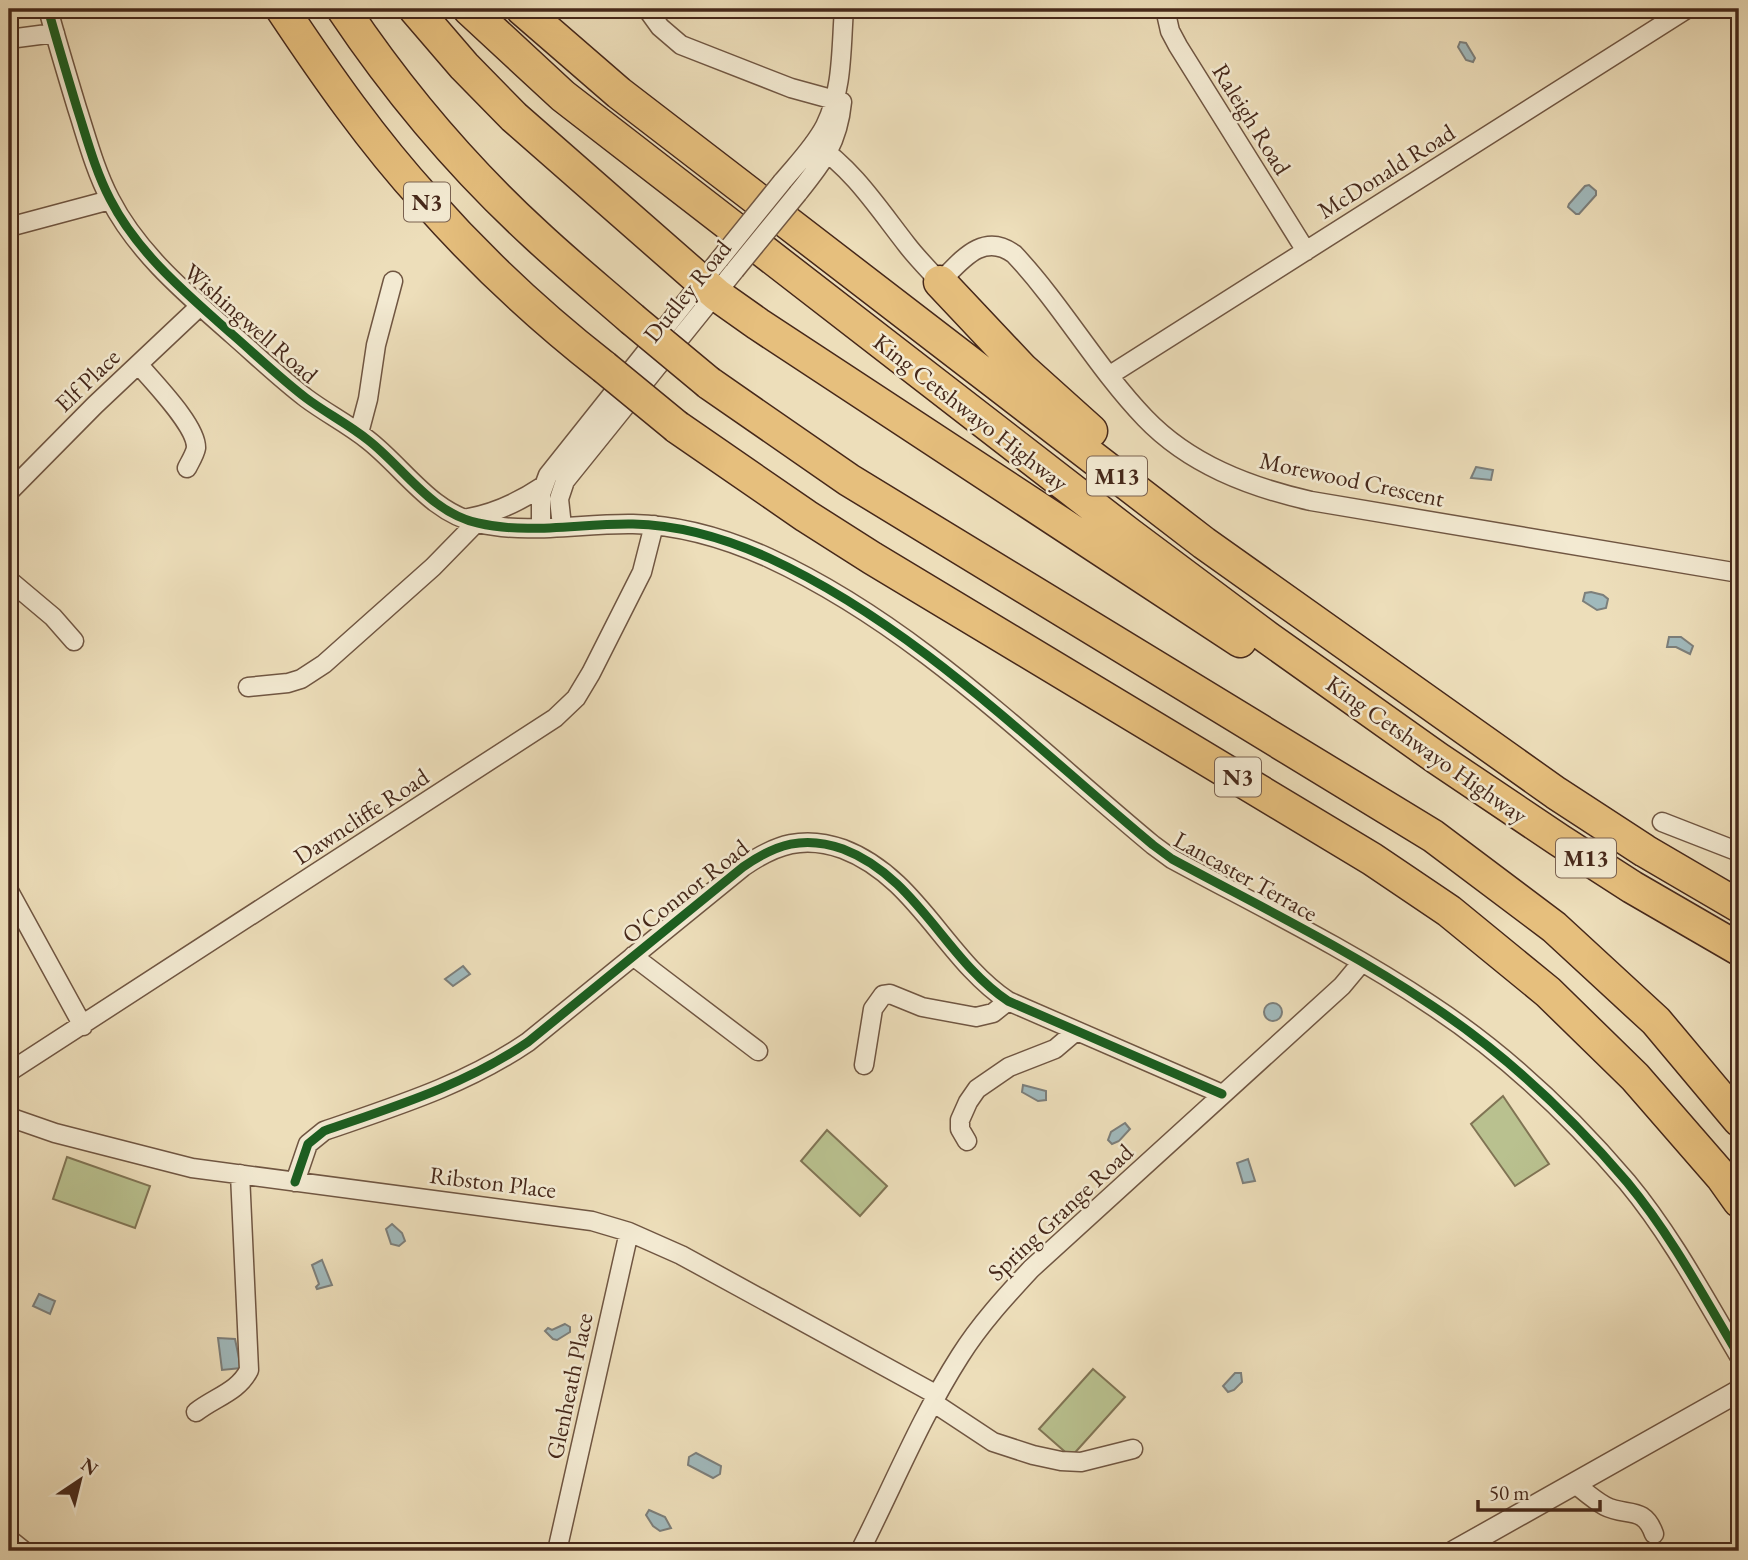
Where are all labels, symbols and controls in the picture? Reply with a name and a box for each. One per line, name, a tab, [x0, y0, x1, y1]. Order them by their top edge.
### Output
street label: Raleigh Road	[1206, 58, 1299, 181]
street label: McDonald Road	[1312, 116, 1461, 225]
road number: N3	[404, 182, 450, 222]
street label: Dudley Road	[636, 233, 738, 349]
street label: Wishingwell Road	[177, 256, 325, 390]
street label: King Cetshwayo Highway	[867, 326, 1075, 498]
street label: Elf Place	[48, 341, 126, 419]
street label: Morewood Crescent	[1257, 444, 1448, 514]
road number: M13	[1087, 456, 1147, 496]
street label: King Cetshwayo Highway	[1320, 668, 1534, 831]
road number: N3	[1215, 758, 1261, 796]
street label: Dawncliffe Road	[287, 760, 435, 871]
street label: Lancaster Terrace	[1169, 824, 1323, 928]
street label: O'Connor Road	[615, 831, 755, 950]
road number: M13	[1556, 838, 1616, 878]
street label: Spring Grange Road	[981, 1136, 1140, 1287]
street label: Ribston Place	[428, 1159, 558, 1205]
street label: Glenheath Place	[538, 1310, 600, 1462]
north arrow	[46, 1444, 116, 1514]
text: N	[76, 1452, 103, 1481]
scale bar	[1478, 1469, 1601, 1513]
text: 50 m	[1489, 1479, 1530, 1506]

